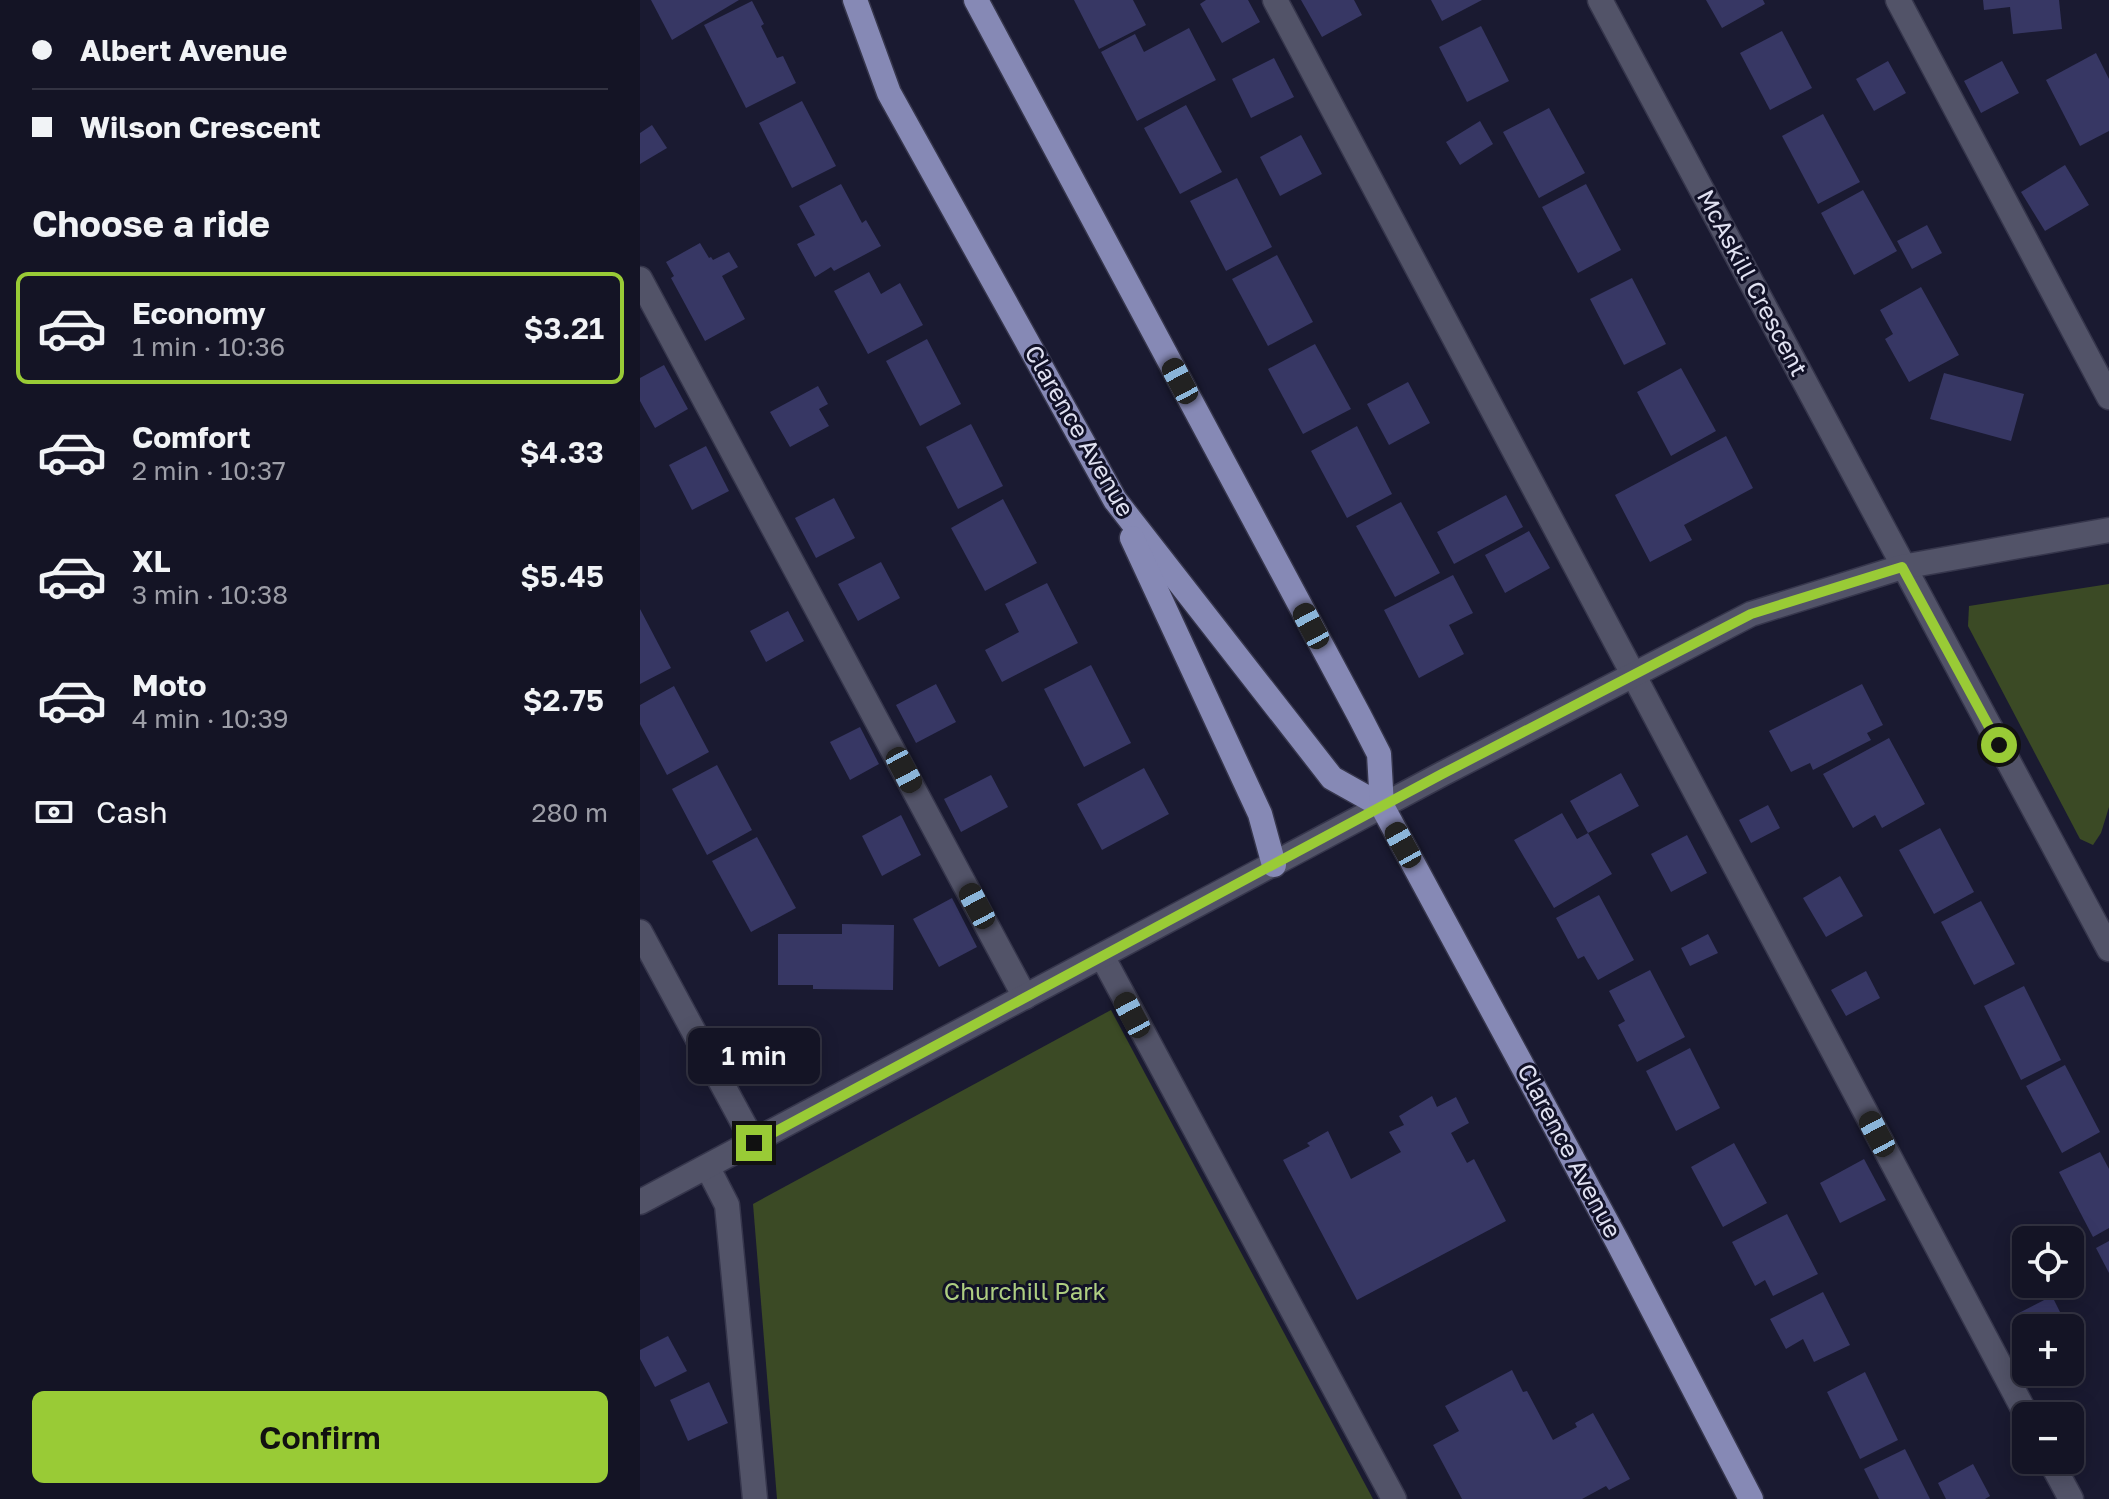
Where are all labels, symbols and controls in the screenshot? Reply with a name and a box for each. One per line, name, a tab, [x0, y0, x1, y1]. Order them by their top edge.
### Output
text: Albert Avenue	[80, 32, 287, 68]
text: Wilson Crescent	[80, 109, 321, 145]
street label: McAskill Crescent	[1692, 184, 1815, 380]
text: Choose a ride	[32, 202, 270, 245]
icon: car	[36, 292, 108, 364]
text: Economy	[132, 295, 266, 331]
text: $3.21	[524, 310, 604, 346]
text: 1 min · 10:36	[132, 331, 285, 362]
street label: Clarence Avenue	[1019, 339, 1141, 521]
car	[1158, 354, 1202, 408]
icon: car	[36, 416, 108, 488]
text: Comfort	[132, 419, 251, 455]
text: $4.33	[520, 434, 604, 470]
text: 2 min · 10:37	[132, 455, 286, 486]
icon: car	[36, 540, 108, 612]
text: XL	[132, 543, 171, 579]
text: $5.45	[520, 558, 604, 594]
text: 3 min · 10:38	[132, 579, 288, 610]
car	[1289, 599, 1333, 653]
icon: car	[36, 664, 108, 736]
text: Moto	[132, 667, 207, 703]
text: $2.75	[523, 682, 604, 718]
text: 4 min · 10:39	[132, 703, 289, 734]
route start	[1981, 727, 2017, 763]
car	[882, 743, 926, 797]
icon: cash	[32, 790, 76, 834]
text: Cash	[96, 794, 168, 830]
text: 280 m	[531, 797, 608, 828]
car	[1381, 818, 1425, 872]
car	[955, 879, 999, 933]
car	[1110, 988, 1154, 1042]
callout: 1 min	[688, 1027, 820, 1083]
text: 1 min	[721, 1040, 787, 1071]
street label: Clarence Avenue	[1512, 1058, 1628, 1242]
car	[1855, 1107, 1899, 1161]
route end	[736, 1125, 772, 1161]
map controls	[2012, 1226, 2084, 1474]
button: locate	[2012, 1226, 2084, 1298]
park label: Churchill Park	[944, 1276, 1106, 1305]
button: +	[2012, 1314, 2084, 1386]
button: Confirm	[32, 1391, 608, 1483]
button: −	[2012, 1402, 2084, 1474]

